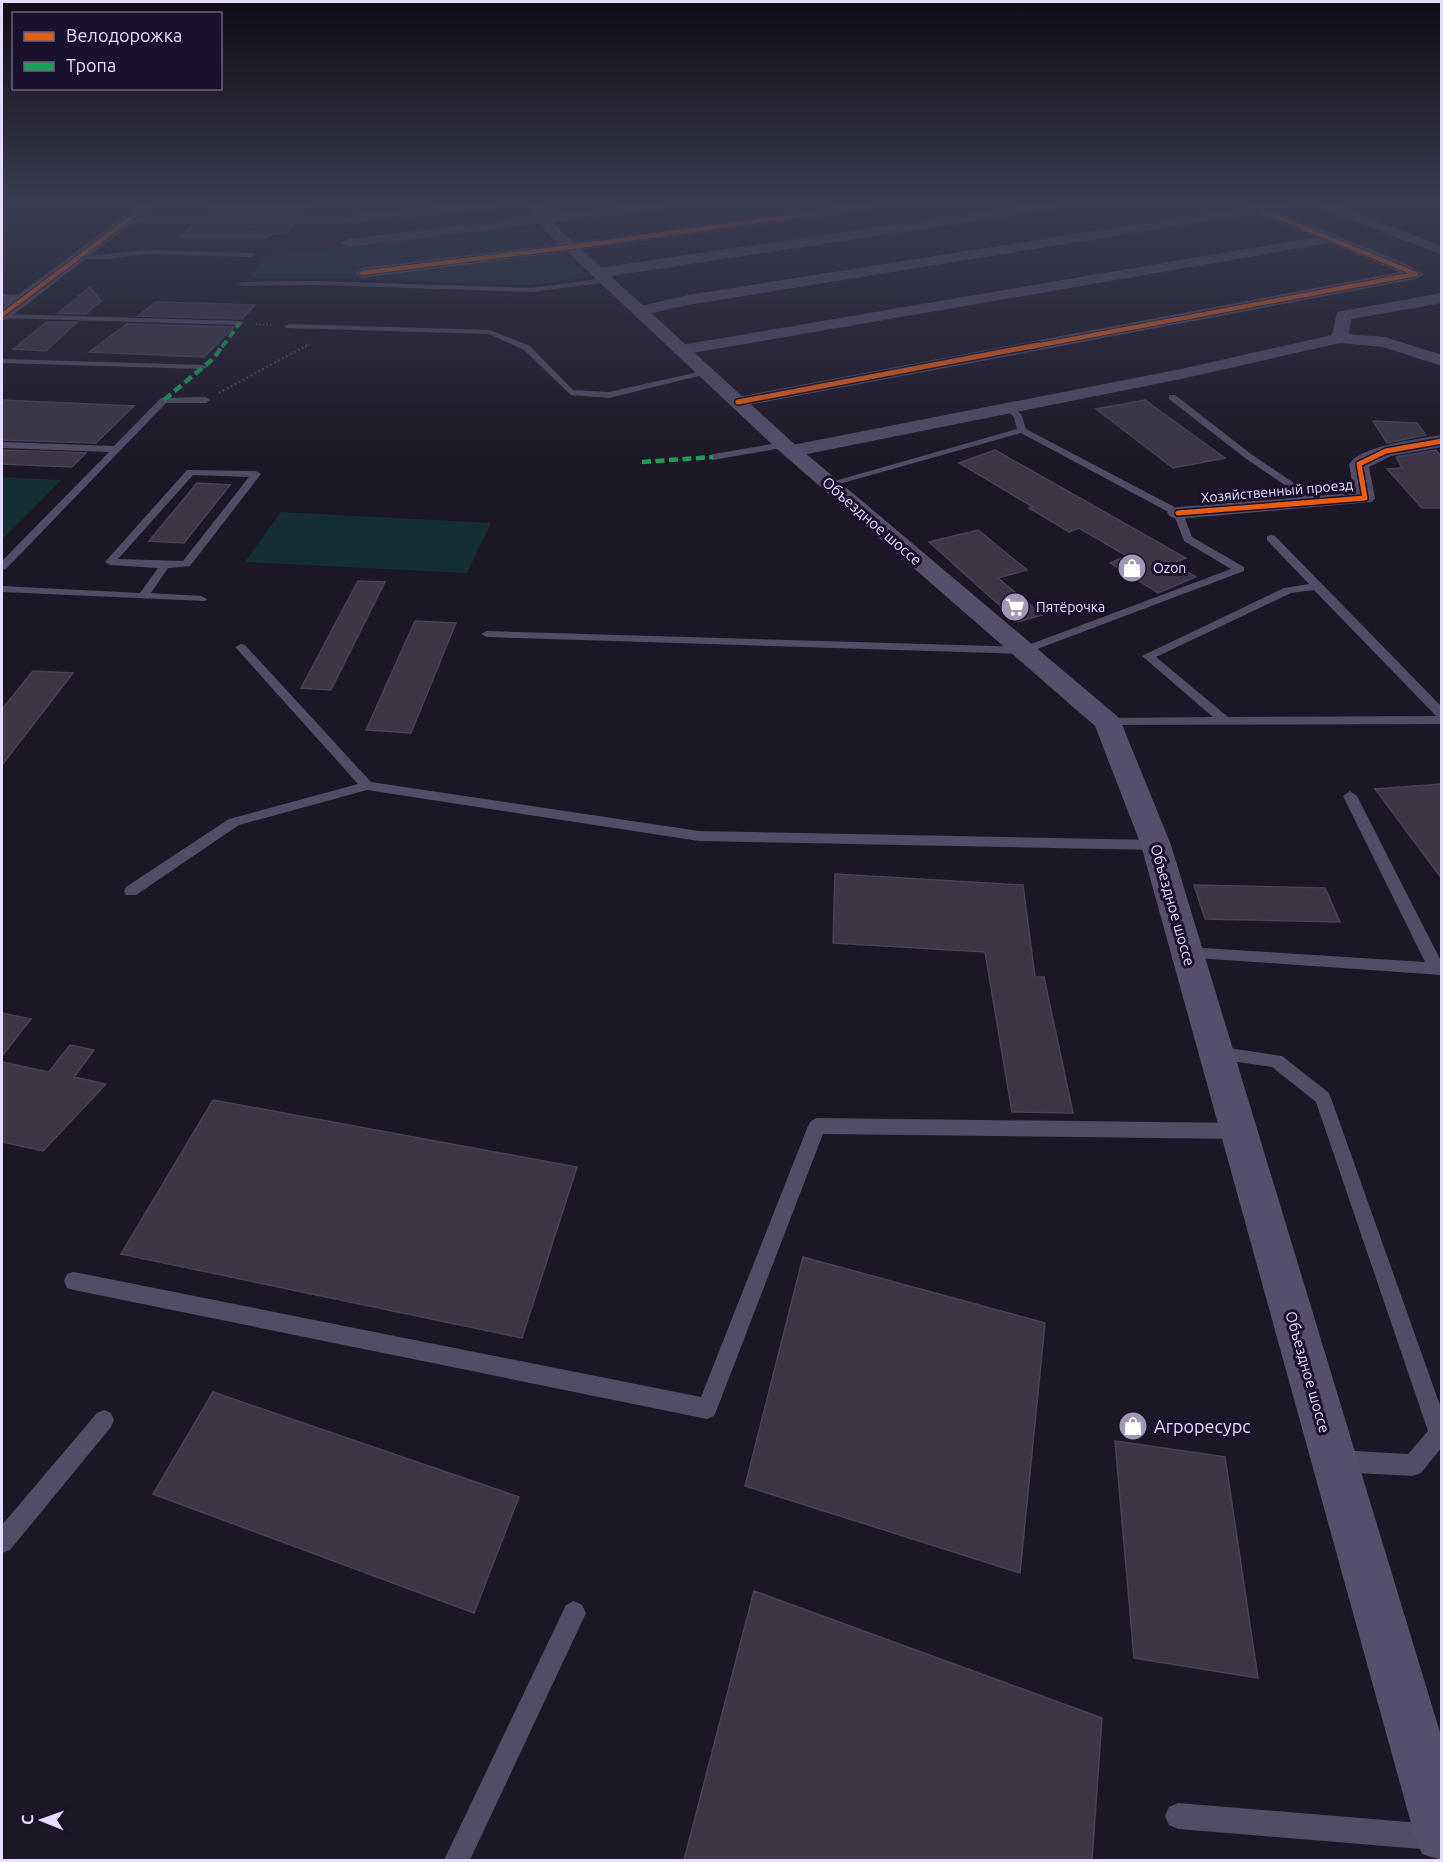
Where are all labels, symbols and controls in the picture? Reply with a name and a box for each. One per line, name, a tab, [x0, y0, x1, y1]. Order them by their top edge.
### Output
legend	[12, 12, 222, 90]
text: Велодорожка	[66, 25, 182, 45]
text: Тропа	[66, 55, 116, 75]
street label: Объездное шоссе	[819, 473, 925, 569]
street label: Хозяйственный проезд	[1200, 476, 1354, 506]
shop icon: Ozon	[1116, 552, 1148, 584]
place label: Ozon	[1153, 560, 1186, 576]
supermarket icon: Пятёрочка	[999, 591, 1031, 623]
place label: Пятёрочка	[1036, 599, 1105, 615]
street label: Объездное шоссе	[1147, 842, 1199, 968]
street label: Объездное шоссе	[1282, 1309, 1334, 1435]
shop icon: Агроресурс	[1117, 1410, 1149, 1442]
place label: Агроресурс	[1154, 1416, 1251, 1436]
north arrow	[12, 1790, 72, 1850]
text: С	[18, 1814, 36, 1825]

